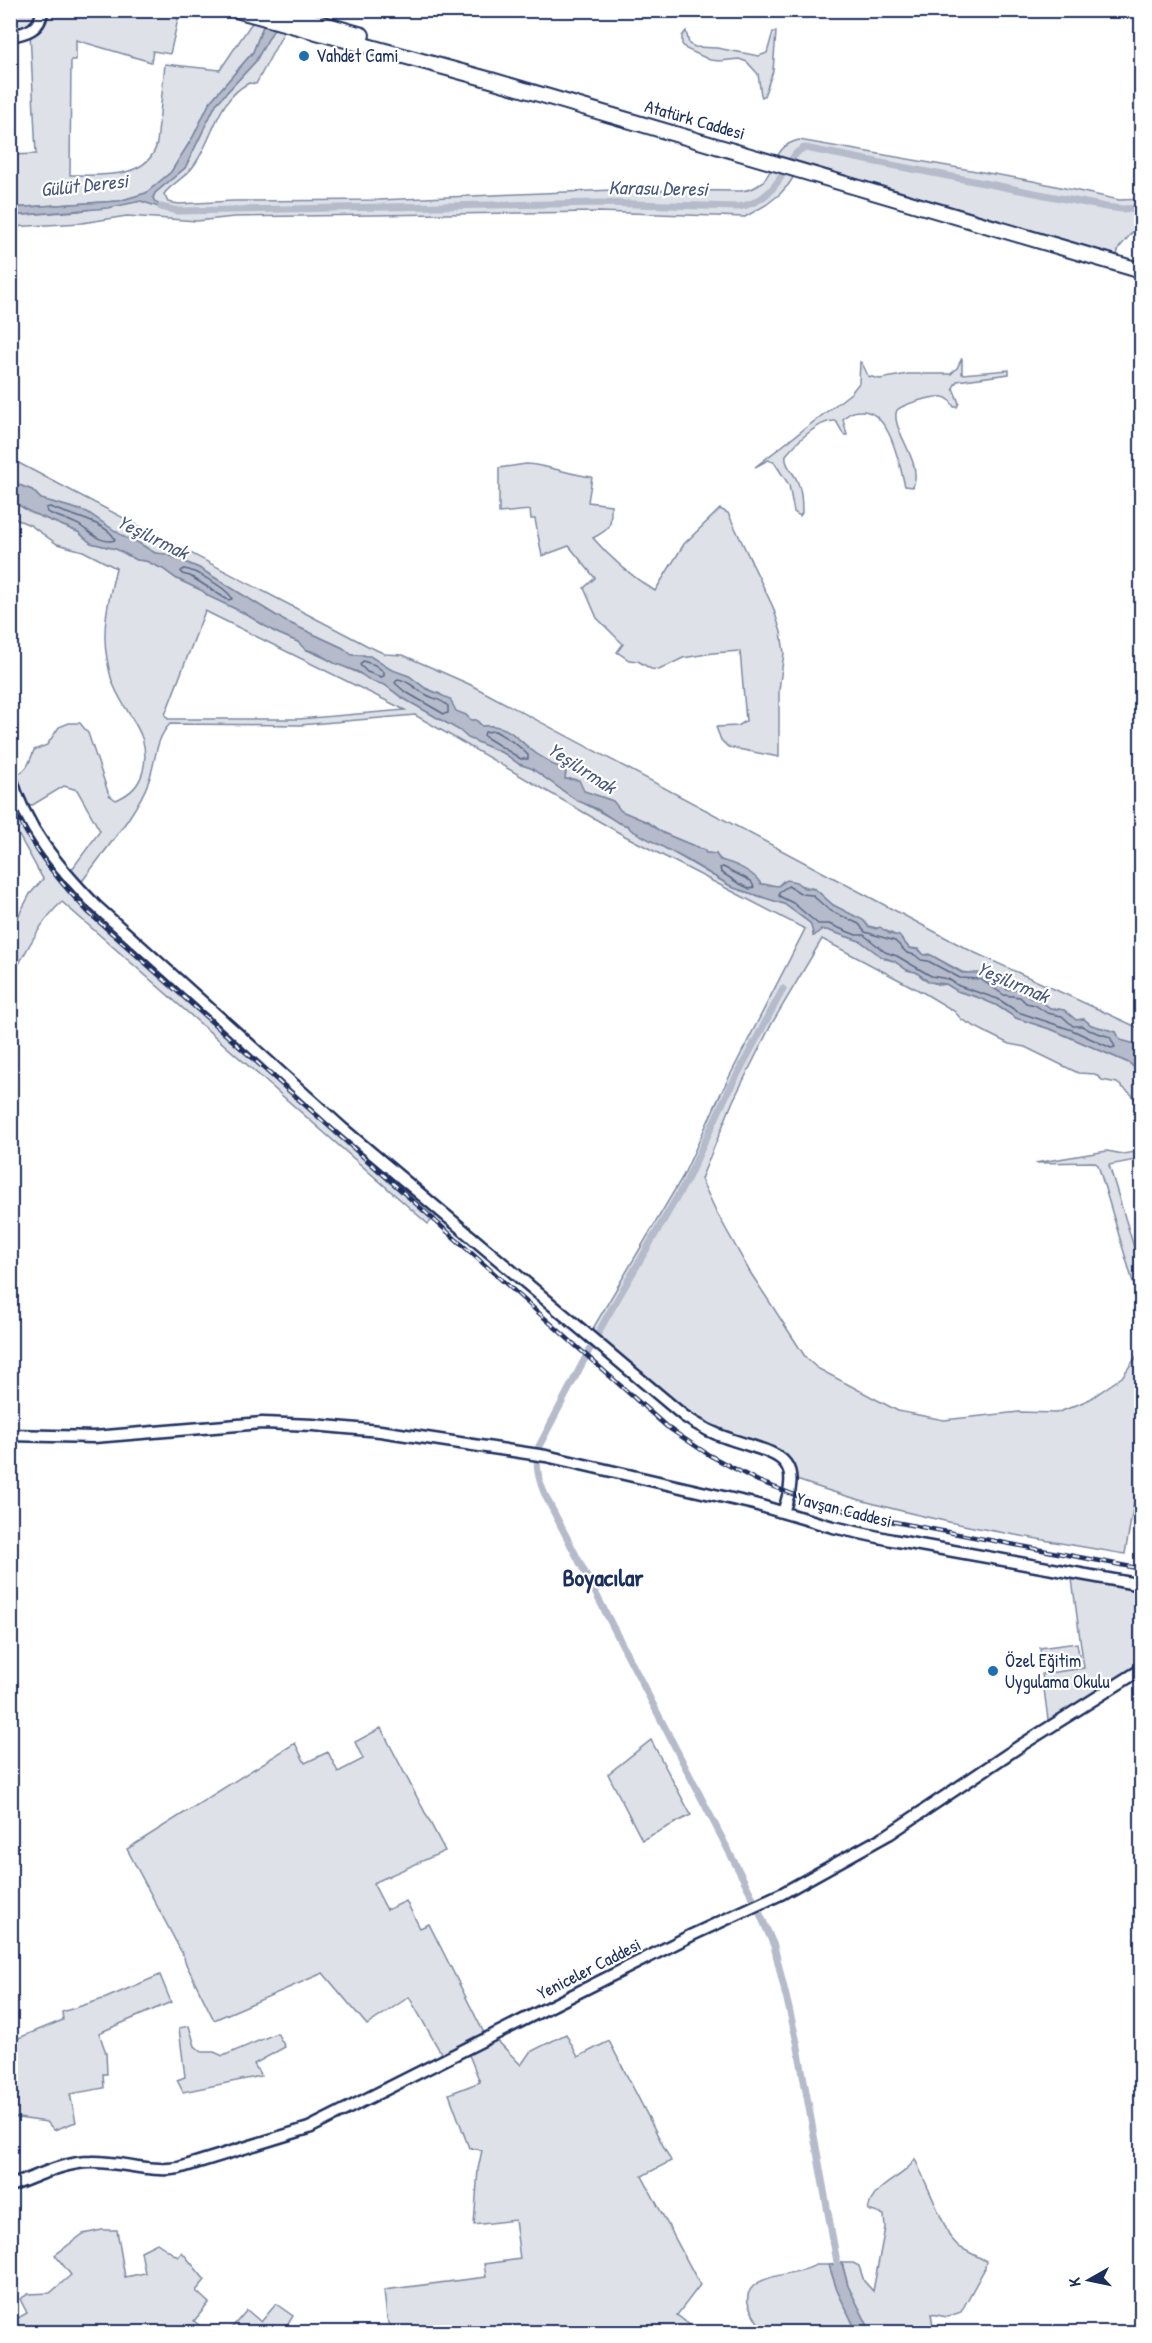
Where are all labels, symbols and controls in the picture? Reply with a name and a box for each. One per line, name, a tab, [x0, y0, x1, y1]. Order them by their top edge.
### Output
place label: Vahdet Cami	[316, 43, 398, 68]
marker: Vahdet Cami	[297, 49, 311, 63]
street label: Atatürk Caddesi	[642, 93, 748, 146]
water label: Gülüt Deresi	[39, 166, 131, 203]
water label: Karasu Deresi	[608, 173, 710, 202]
water label: Yeşilırmak	[113, 508, 195, 566]
water label: Yeşilırmak	[543, 735, 623, 801]
water label: Yeşilırmak	[973, 954, 1055, 1010]
street label: Yavşan Caddesi	[794, 1486, 894, 1533]
district label: Boyacılar	[562, 1561, 644, 1594]
place label: Özel Eğitim Uygulama Okulu	[1005, 1648, 1110, 1694]
marker: Özel Eğitim Uygulama Okulu	[986, 1664, 1000, 1678]
street label: Yeniceler Caddesi	[533, 1932, 645, 2005]
north arrow	[1059, 2250, 1119, 2310]
text: K	[1063, 2276, 1086, 2288]

